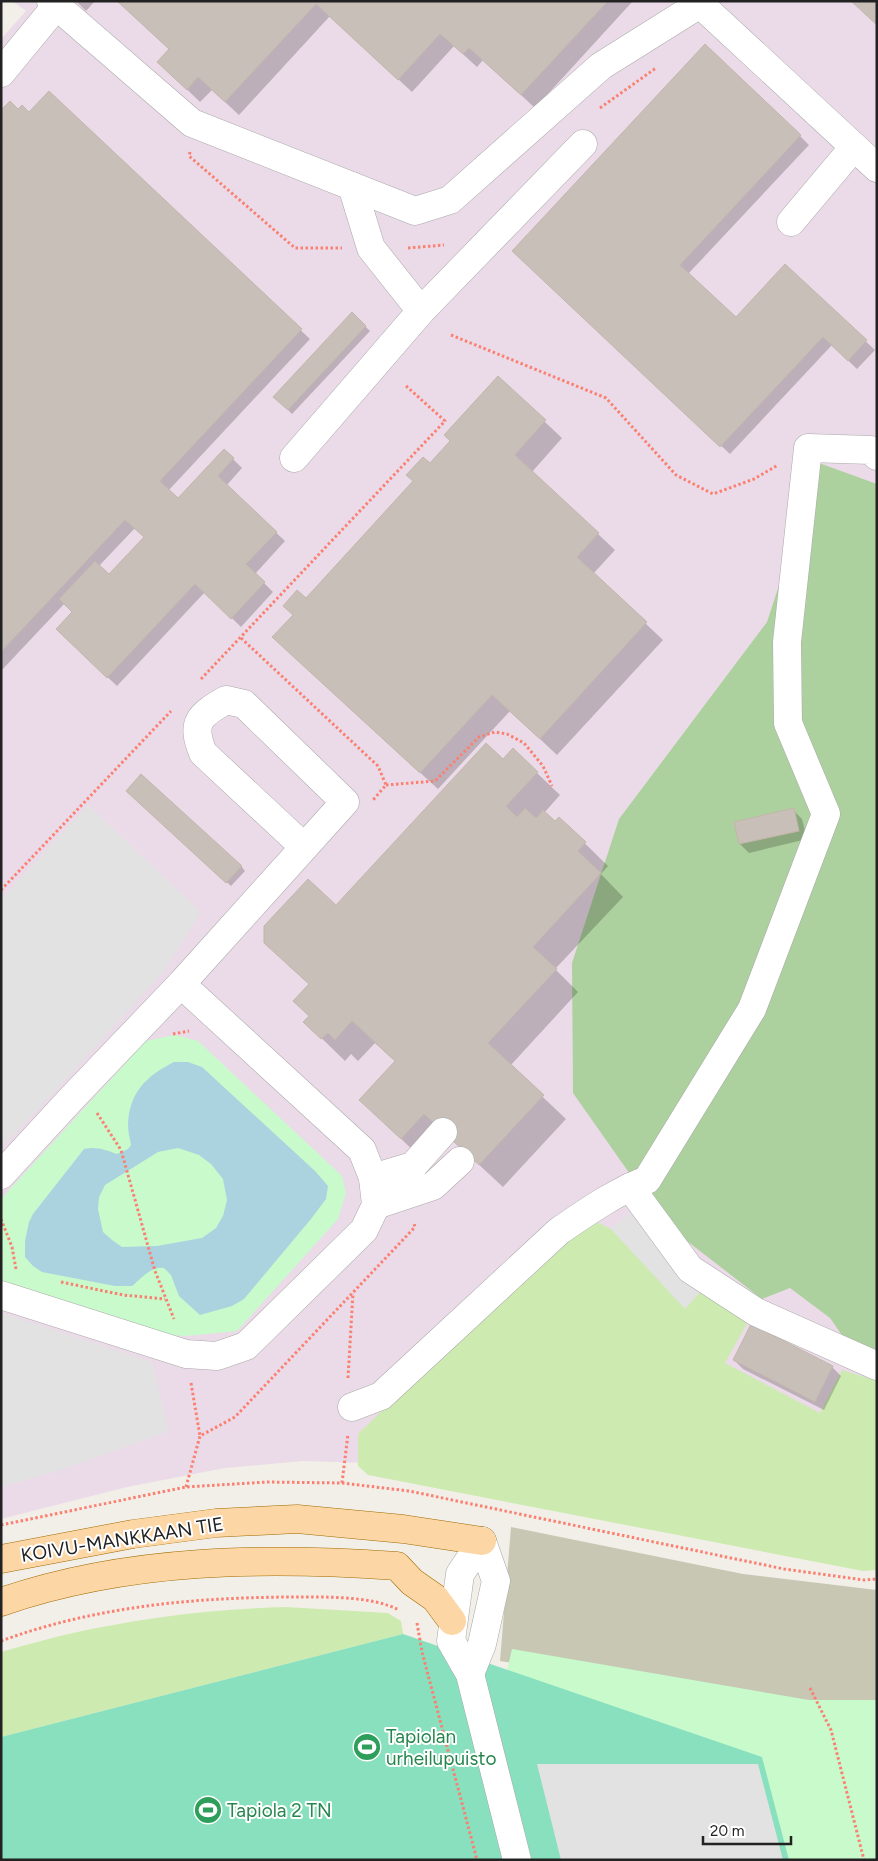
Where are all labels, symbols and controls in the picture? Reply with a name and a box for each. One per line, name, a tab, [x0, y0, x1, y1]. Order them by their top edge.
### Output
street label: KOIVU-MANKKAAN TIE	[19, 1512, 225, 1567]
place label: Tapiolan urheilupuisto	[386, 1725, 496, 1770]
sports icon: Tapiolan urheilupuisto	[352, 1732, 382, 1762]
sports icon: Tapiola 2 TN	[193, 1795, 223, 1825]
place label: Tapiola 2 TN	[227, 1799, 332, 1822]
scale bar	[703, 1814, 790, 1846]
text: 20 m	[710, 1822, 744, 1840]

